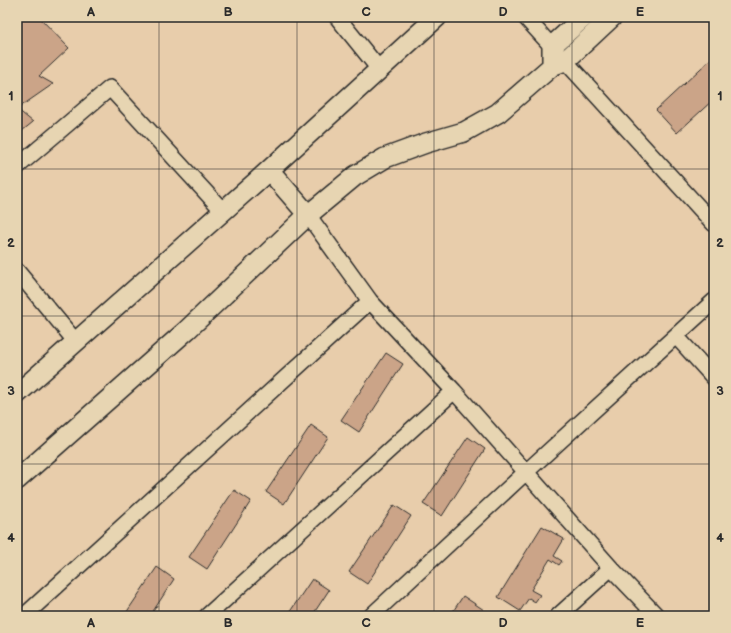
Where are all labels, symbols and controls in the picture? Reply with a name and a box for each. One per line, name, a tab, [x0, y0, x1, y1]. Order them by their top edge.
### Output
text: A	[86, 4, 95, 20]
text: B	[223, 4, 233, 20]
text: C	[361, 4, 371, 20]
text: D	[498, 4, 508, 20]
text: E	[636, 4, 645, 20]
text: 1	[8, 88, 14, 104]
text: 1	[717, 88, 723, 104]
text: 2	[7, 235, 15, 251]
text: 2	[716, 235, 724, 251]
text: 3	[7, 383, 15, 399]
text: 3	[716, 383, 724, 399]
text: 4	[7, 530, 15, 546]
text: 4	[716, 530, 724, 546]
text: A	[86, 615, 95, 631]
text: B	[223, 615, 233, 631]
text: C	[361, 615, 371, 631]
text: D	[498, 615, 508, 631]
text: E	[636, 615, 645, 631]

